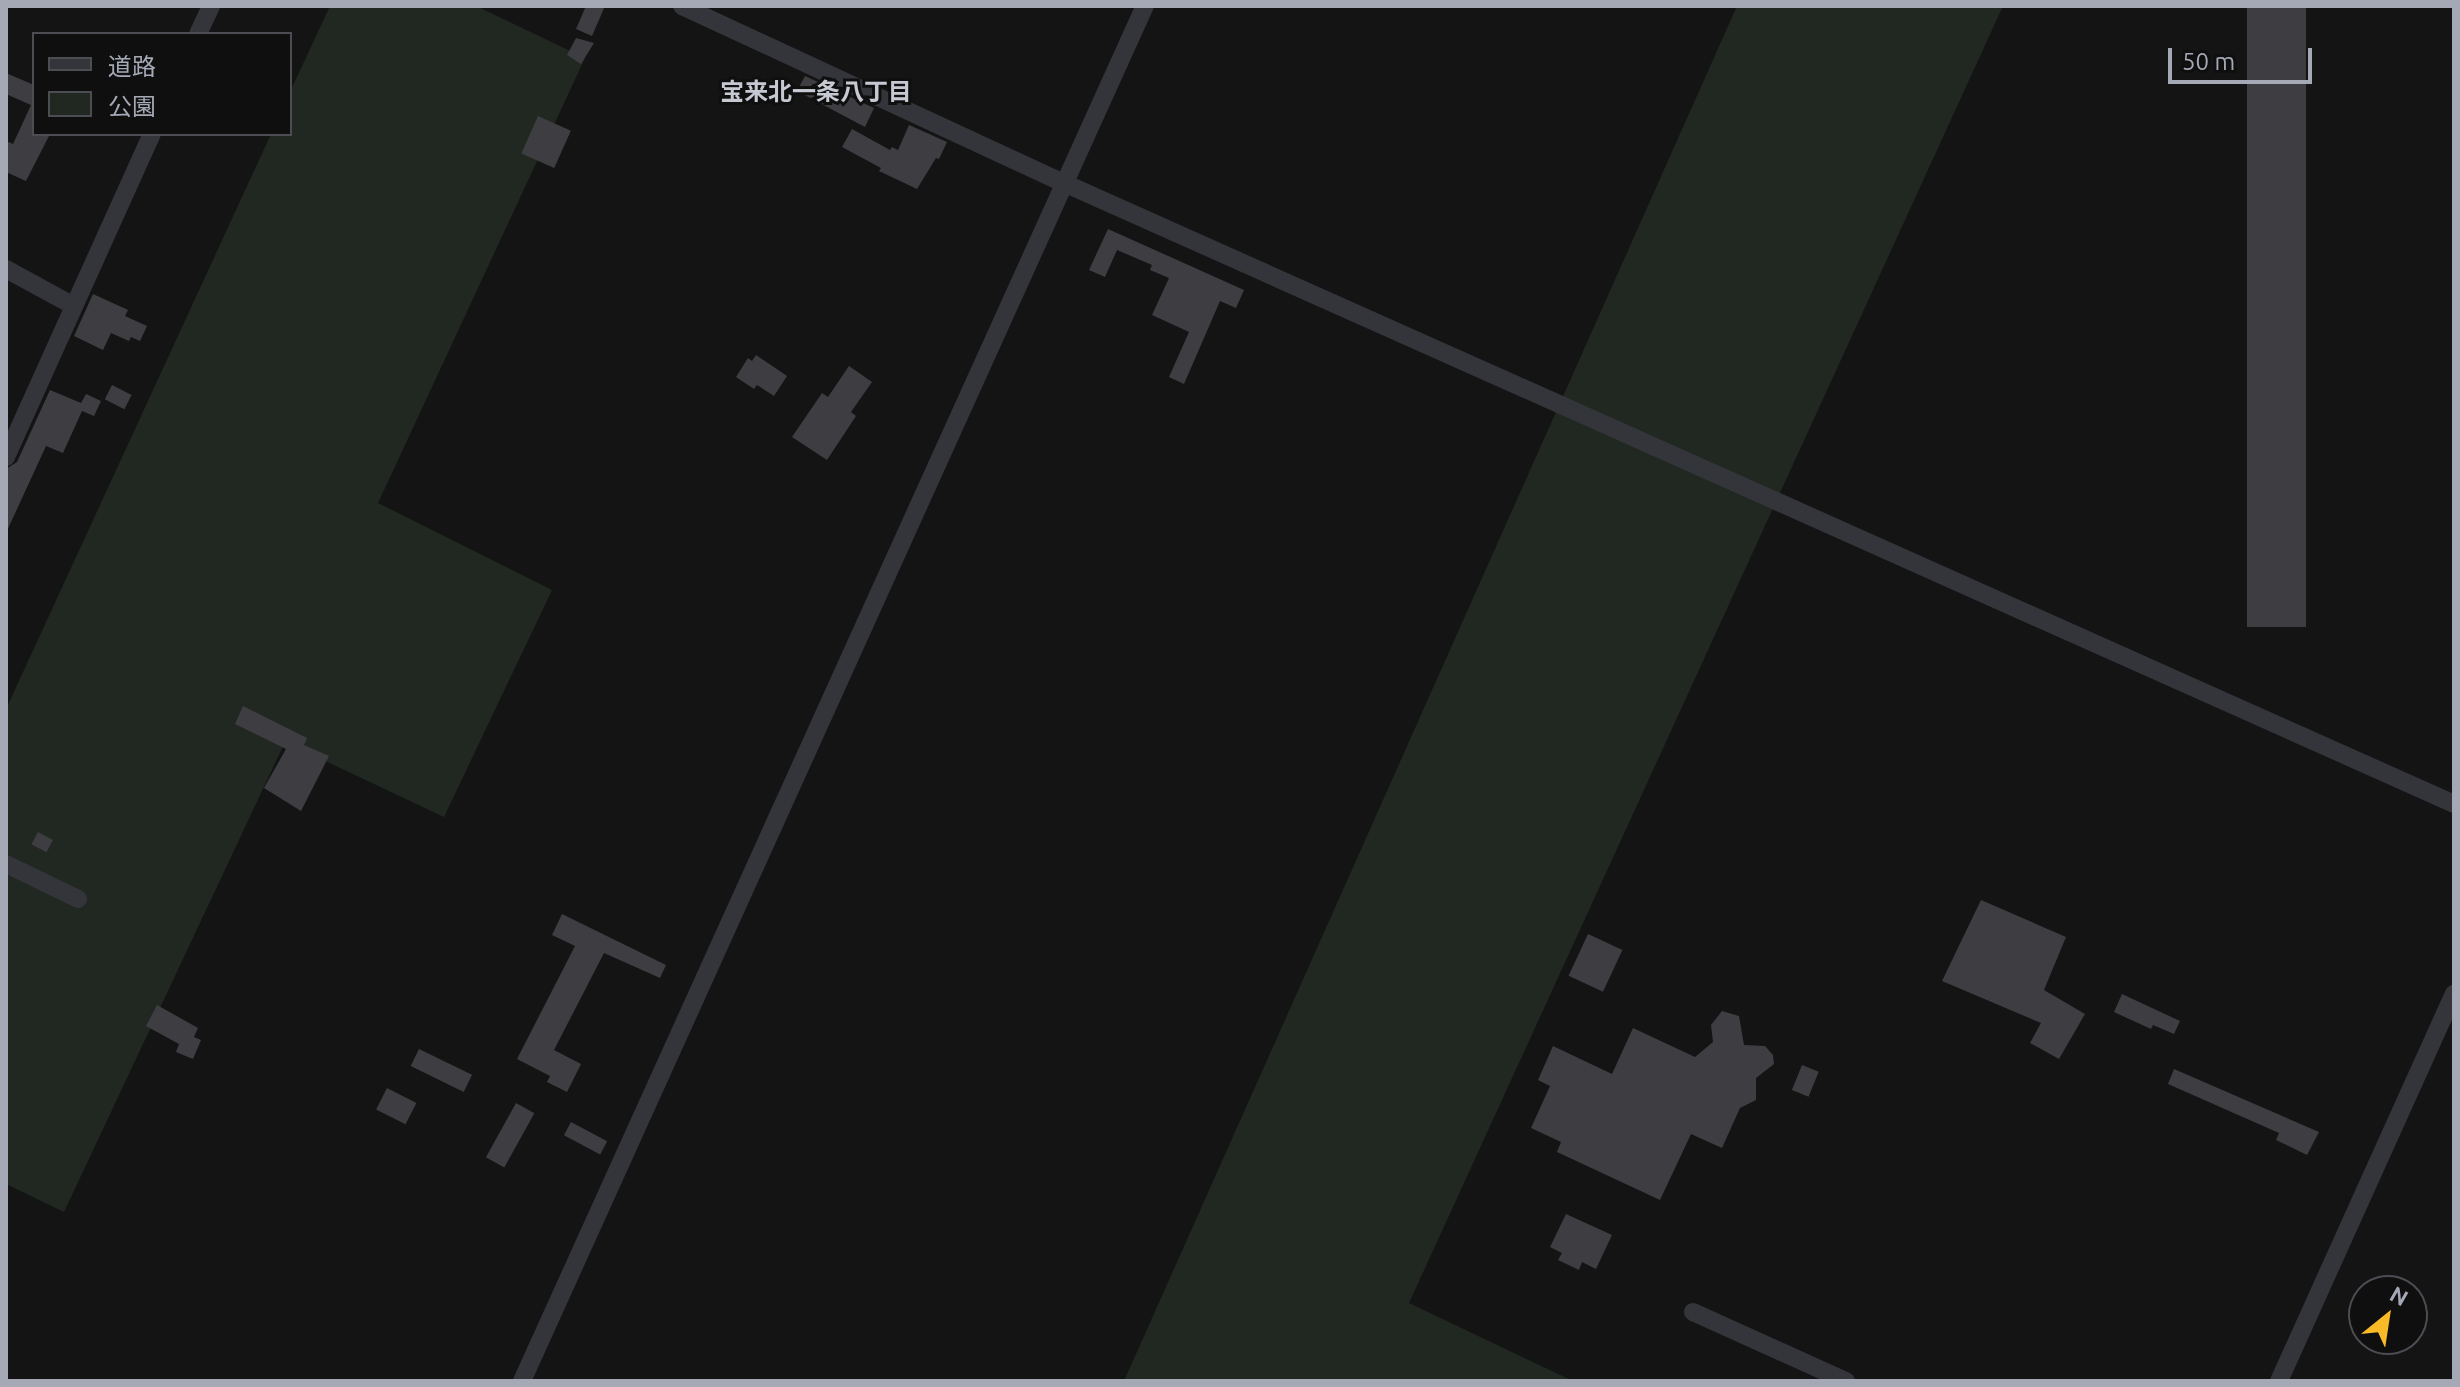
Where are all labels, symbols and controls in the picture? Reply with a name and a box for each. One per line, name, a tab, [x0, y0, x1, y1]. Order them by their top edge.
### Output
legend	[32, 32, 292, 136]
scale bar	[2172, 32, 2316, 82]
text: 50 m	[2182, 48, 2235, 75]
text: 道路	[108, 53, 156, 80]
district label: 宝来北一条八丁目	[720, 78, 912, 106]
text: 公園	[108, 93, 156, 120]
north arrow	[2348, 1275, 2428, 1355]
text: N	[2386, 1281, 2413, 1310]

